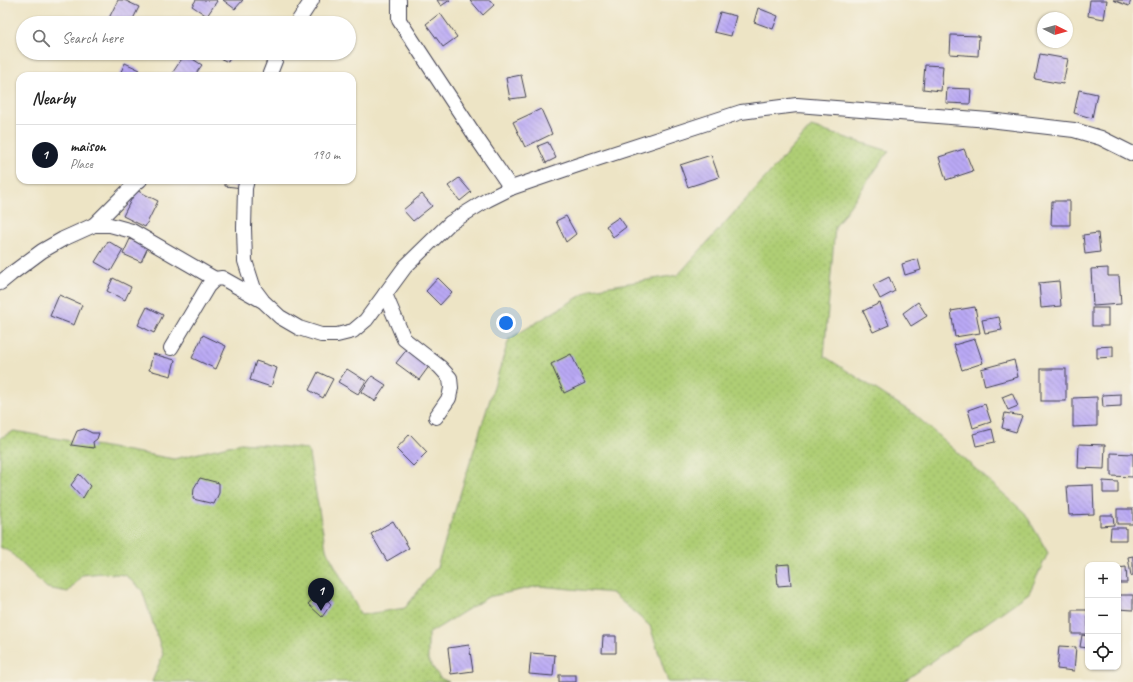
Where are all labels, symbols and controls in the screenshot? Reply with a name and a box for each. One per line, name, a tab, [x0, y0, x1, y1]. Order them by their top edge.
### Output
north arrow	[1037, 12, 1073, 48]
search box	[16, 16, 356, 60]
icon: search	[30, 27, 52, 49]
text: Search here	[62, 29, 123, 48]
text: Nearby	[32, 88, 75, 109]
text: maison	[70, 137, 106, 156]
text: 1	[42, 147, 48, 163]
text: 190 m	[312, 147, 340, 163]
text: Place	[70, 156, 93, 172]
your location	[496, 313, 516, 333]
map controls	[1085, 562, 1121, 670]
button: +	[1085, 562, 1121, 598]
pin: 1	[308, 578, 334, 611]
button: −	[1085, 598, 1121, 634]
button: locate	[1085, 634, 1121, 670]

